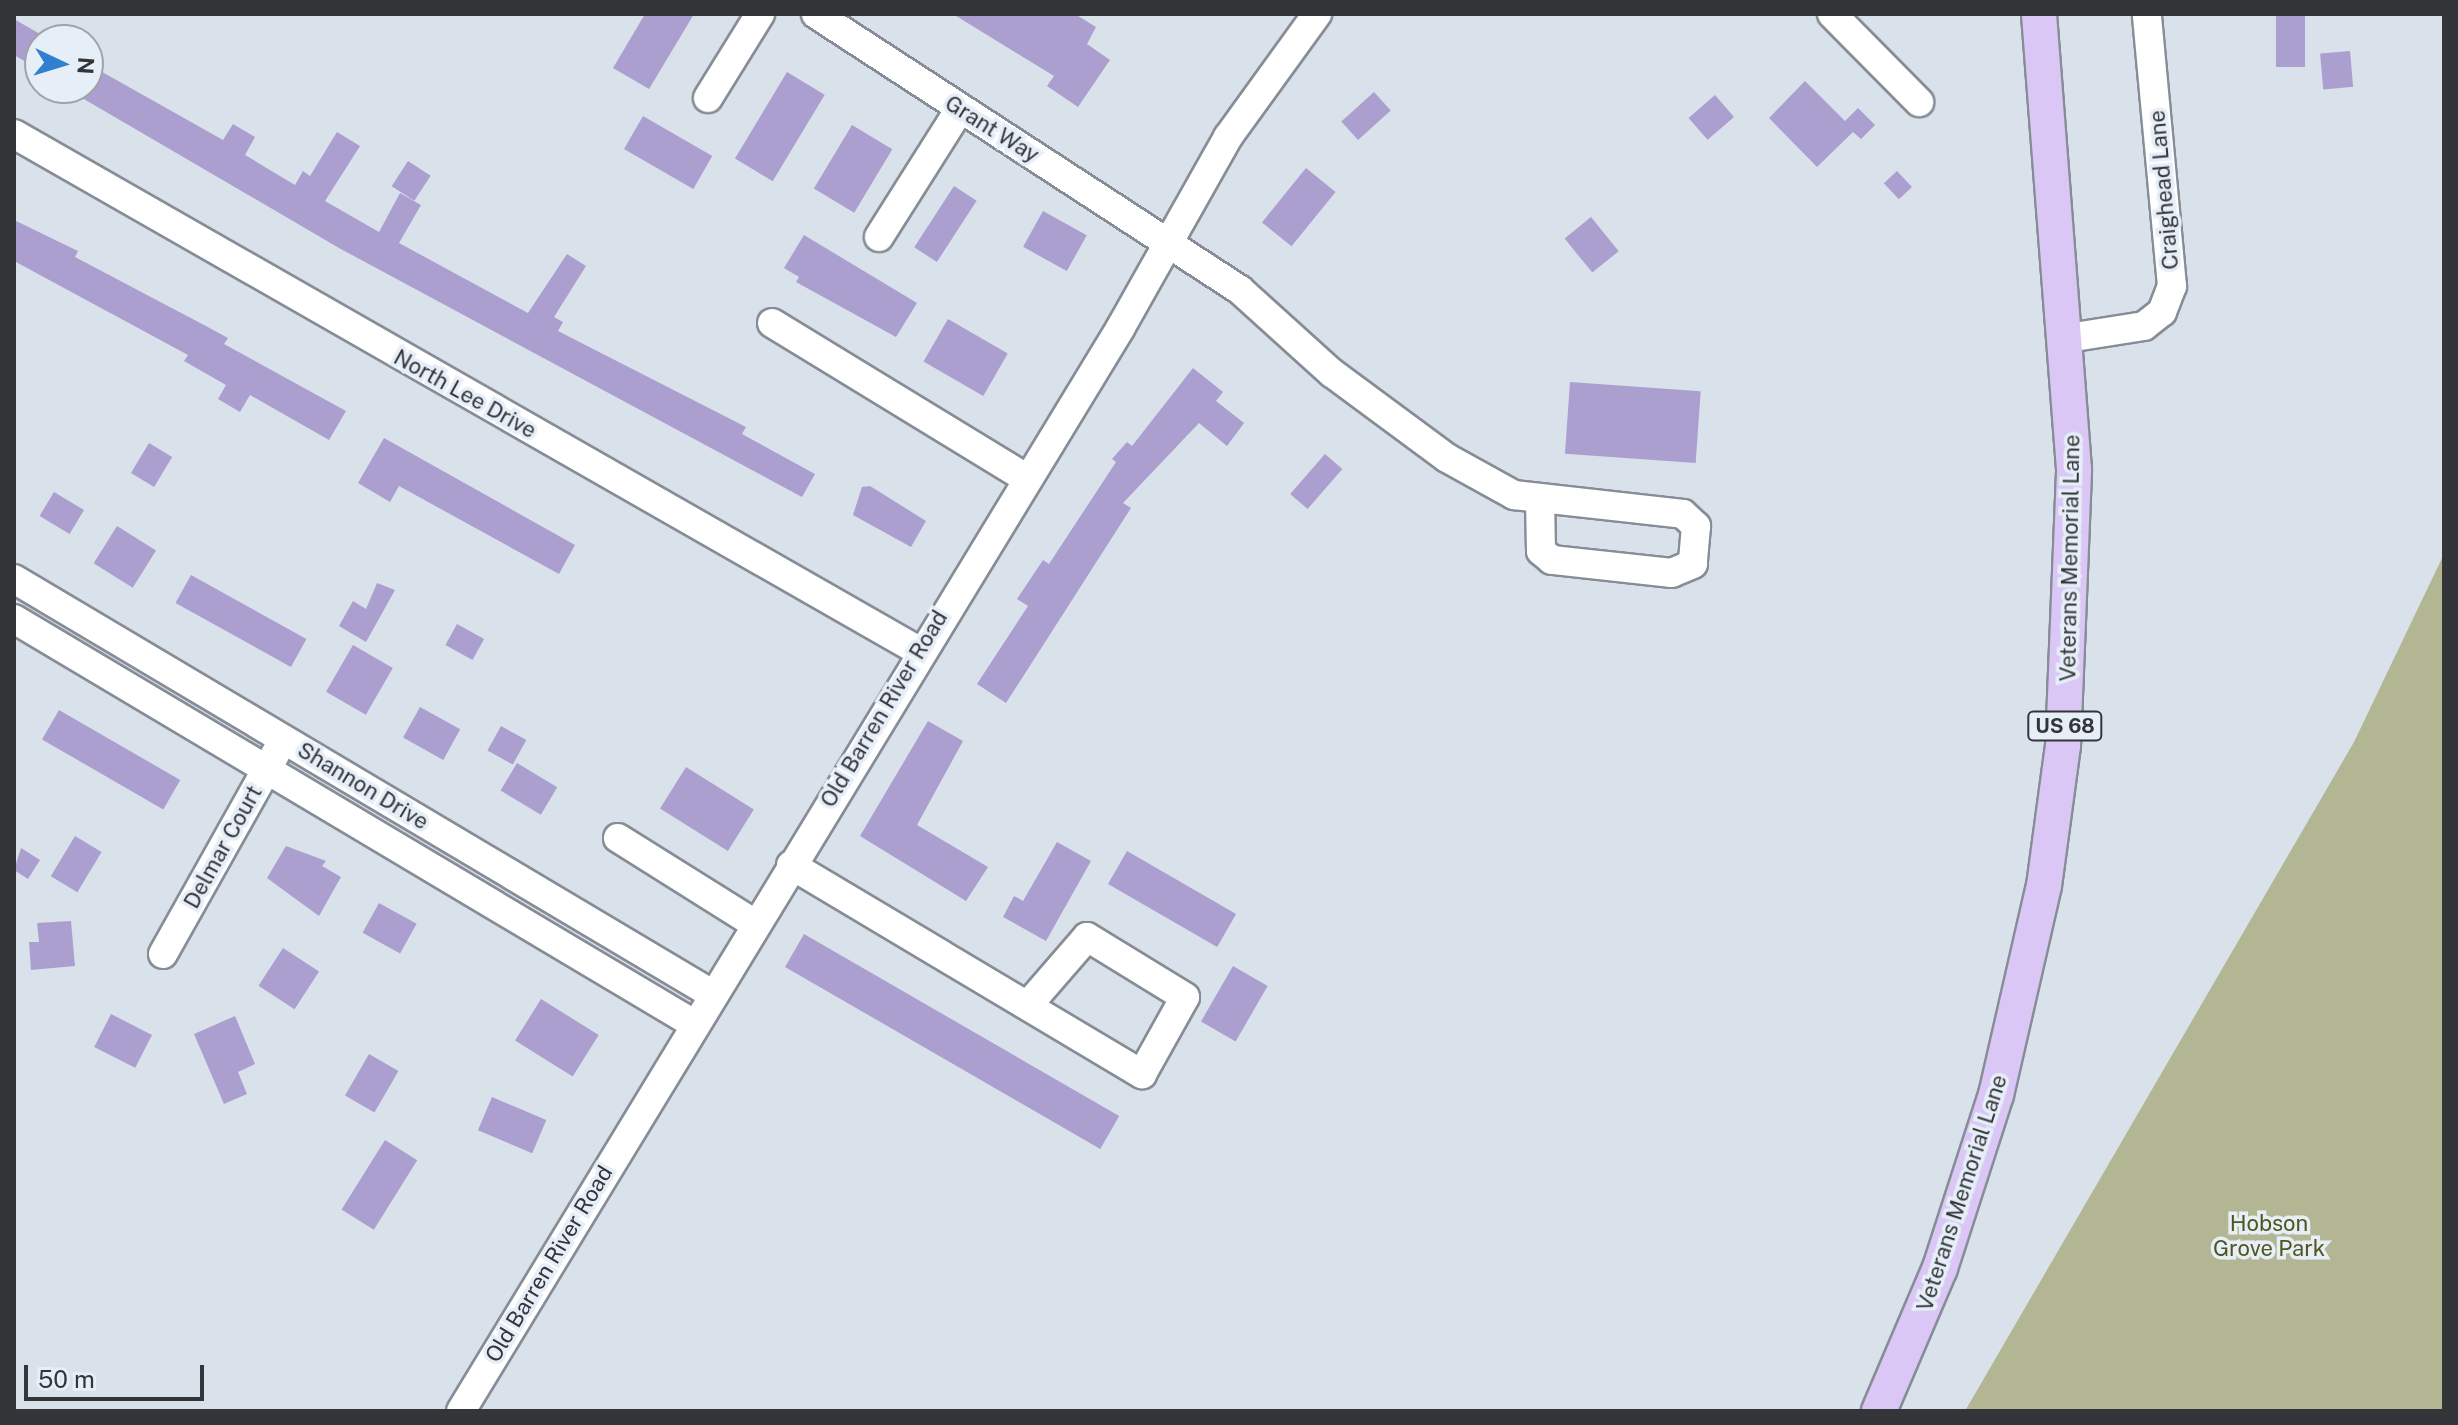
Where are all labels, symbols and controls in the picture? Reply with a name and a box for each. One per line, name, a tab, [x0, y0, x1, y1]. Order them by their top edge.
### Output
north arrow	[24, 24, 104, 104]
text: N	[72, 56, 100, 75]
street label: Grant Way	[940, 90, 1044, 168]
street label: Craighead Lane	[2144, 109, 2184, 271]
street label: North Lee Drive	[389, 344, 541, 444]
street label: Veterans Memorial Lane	[2055, 434, 2085, 682]
street label: Old Barren River Road	[815, 606, 953, 812]
road number: US 68	[2027, 710, 2103, 742]
street label: Shannon Drive	[293, 737, 433, 835]
street label: Delmar Court	[178, 781, 268, 913]
street label: Veterans Memorial Lane	[1911, 1071, 2013, 1315]
street label: Old Barren River Road	[480, 1161, 618, 1367]
park label: Hobson Grove Park	[2213, 1210, 2325, 1262]
scale bar	[28, 1349, 208, 1399]
text: 50 m	[38, 1365, 95, 1393]

